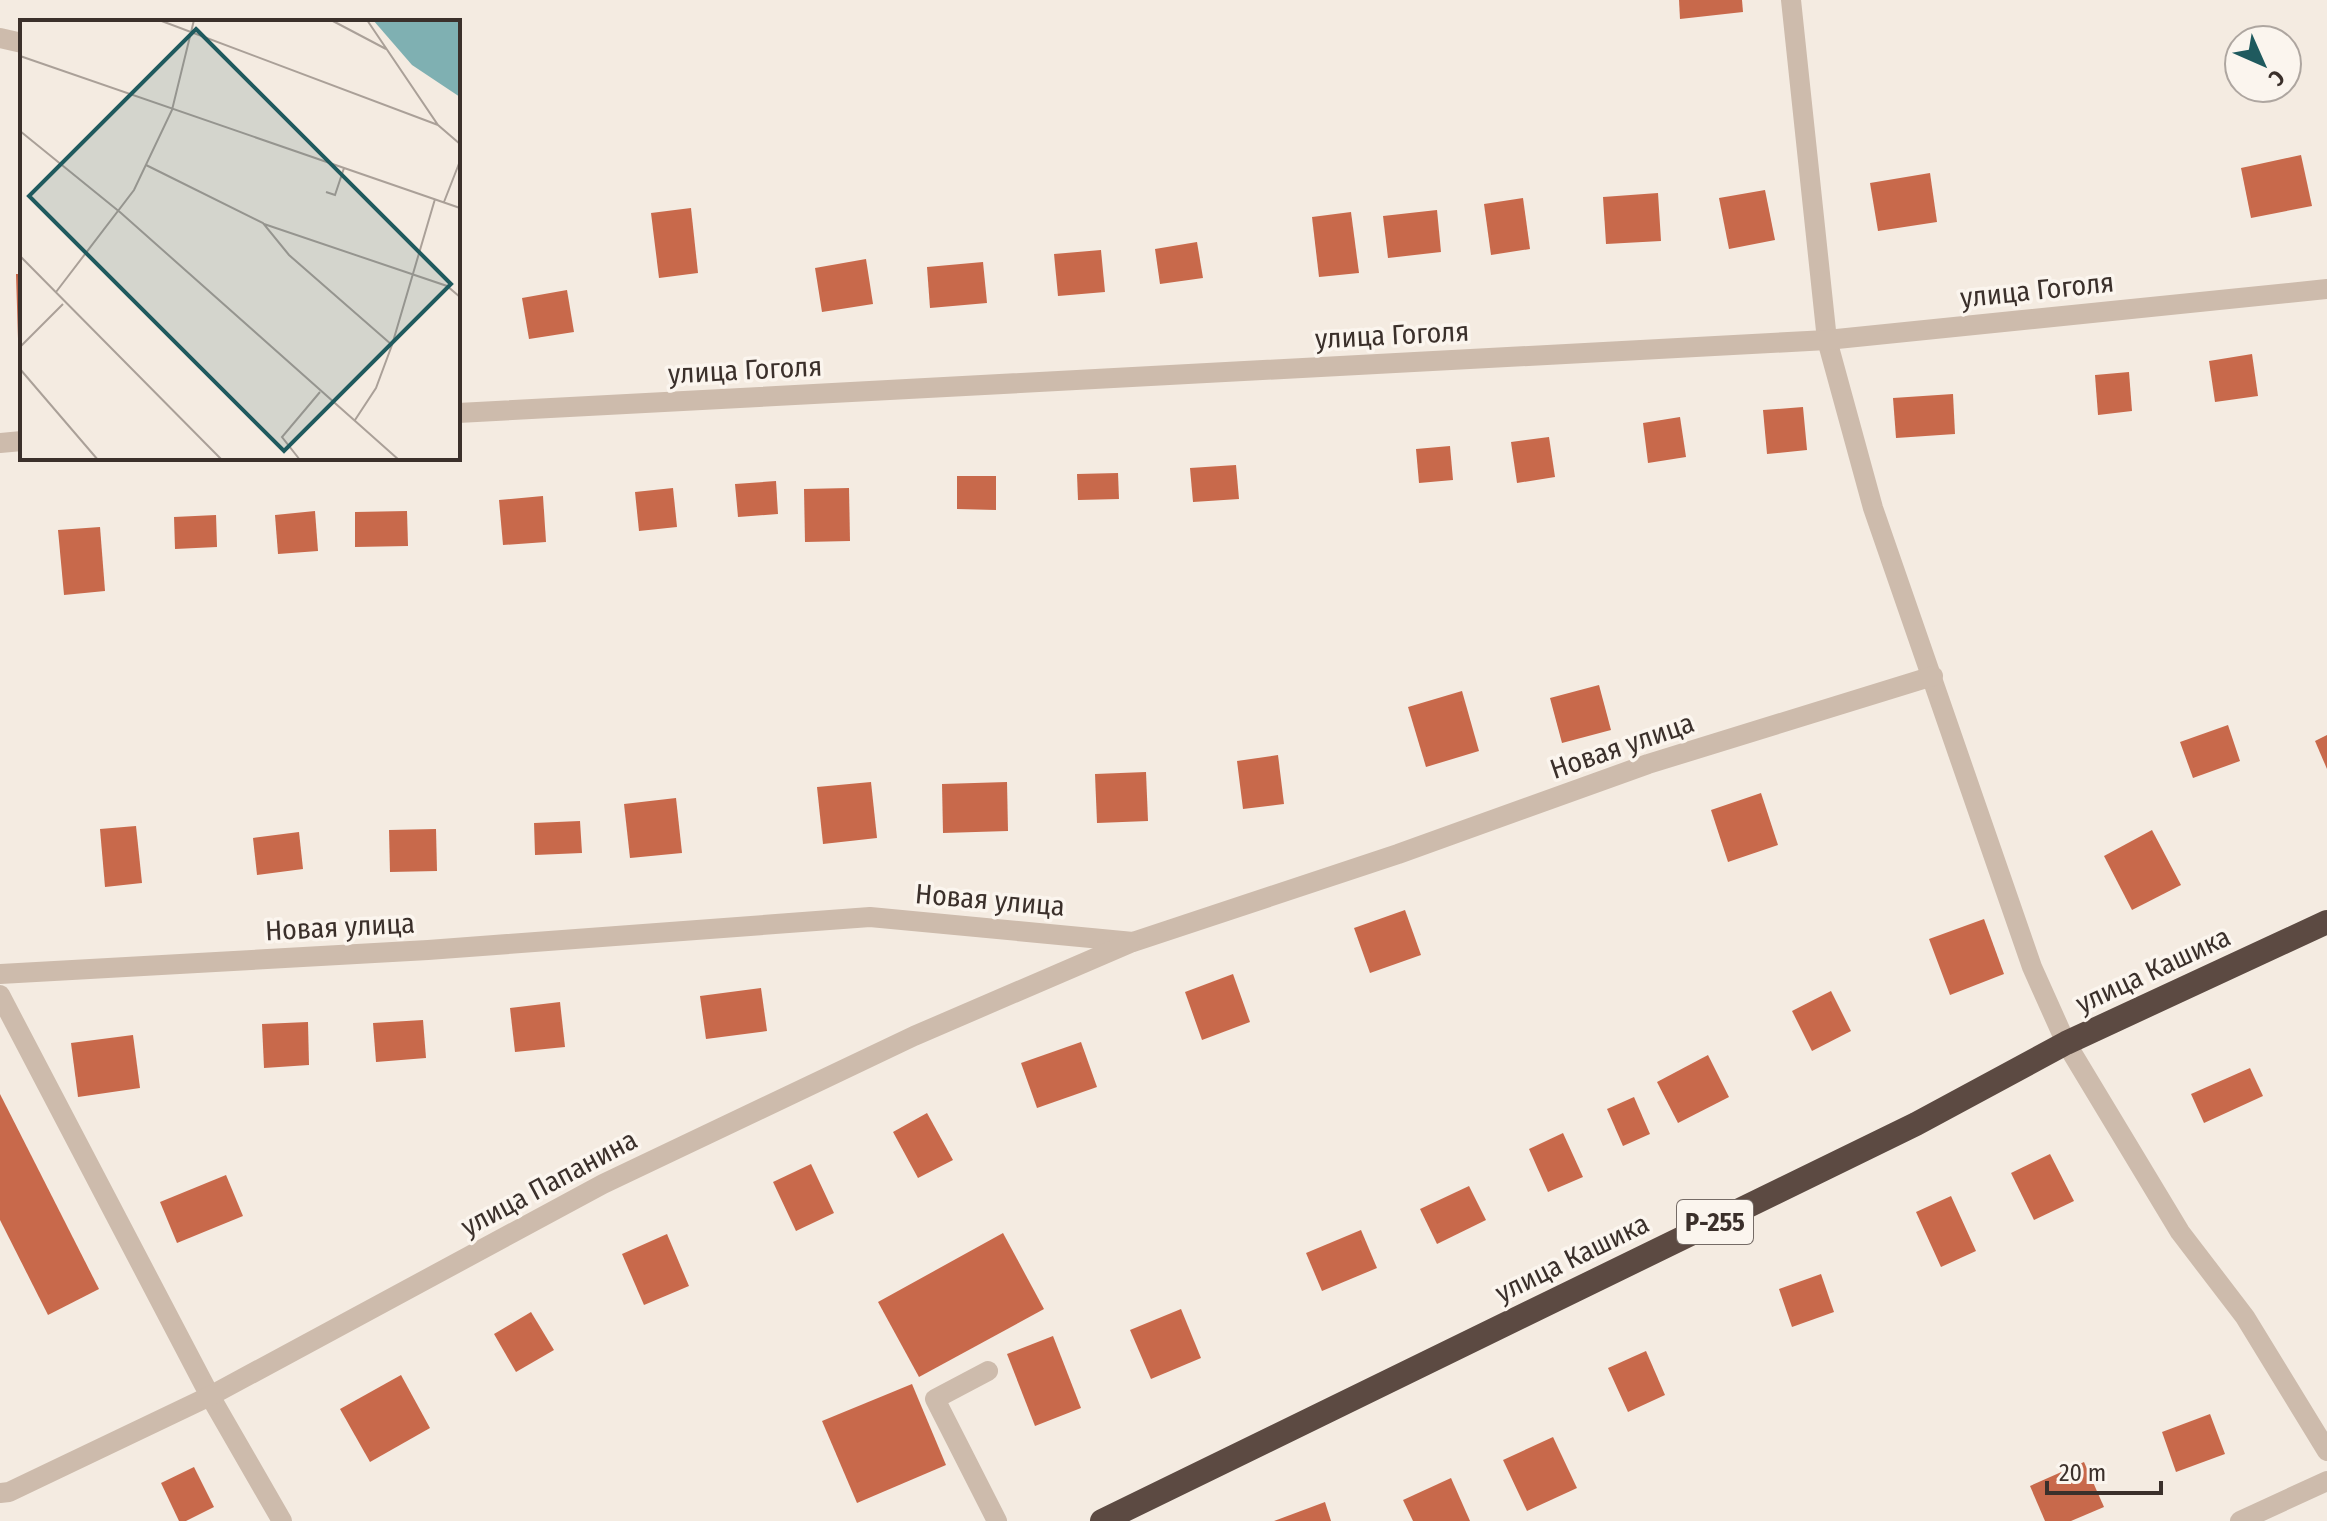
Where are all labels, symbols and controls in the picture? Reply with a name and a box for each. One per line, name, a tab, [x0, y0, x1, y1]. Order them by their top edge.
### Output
inset map	[20, 20, 460, 460]
north arrow	[2223, 24, 2303, 104]
text: С	[2263, 64, 2290, 92]
street label: улица Гоголя	[1958, 266, 2116, 314]
street label: улица Гоголя	[1314, 314, 1470, 356]
street label: улица Гоголя	[667, 349, 823, 391]
street label: Новая улица	[1546, 706, 1698, 786]
street label: Новая улица	[914, 877, 1066, 923]
street label: Новая улица	[264, 907, 416, 947]
street label: улица Кашика	[2070, 920, 2236, 1020]
street label: улица Папанина	[455, 1123, 643, 1243]
road number: Р-255	[1677, 1200, 1753, 1244]
street label: улица Кашика	[1490, 1207, 1654, 1309]
scale bar	[2047, 1445, 2161, 1495]
text: 20 m	[2059, 1459, 2106, 1487]

